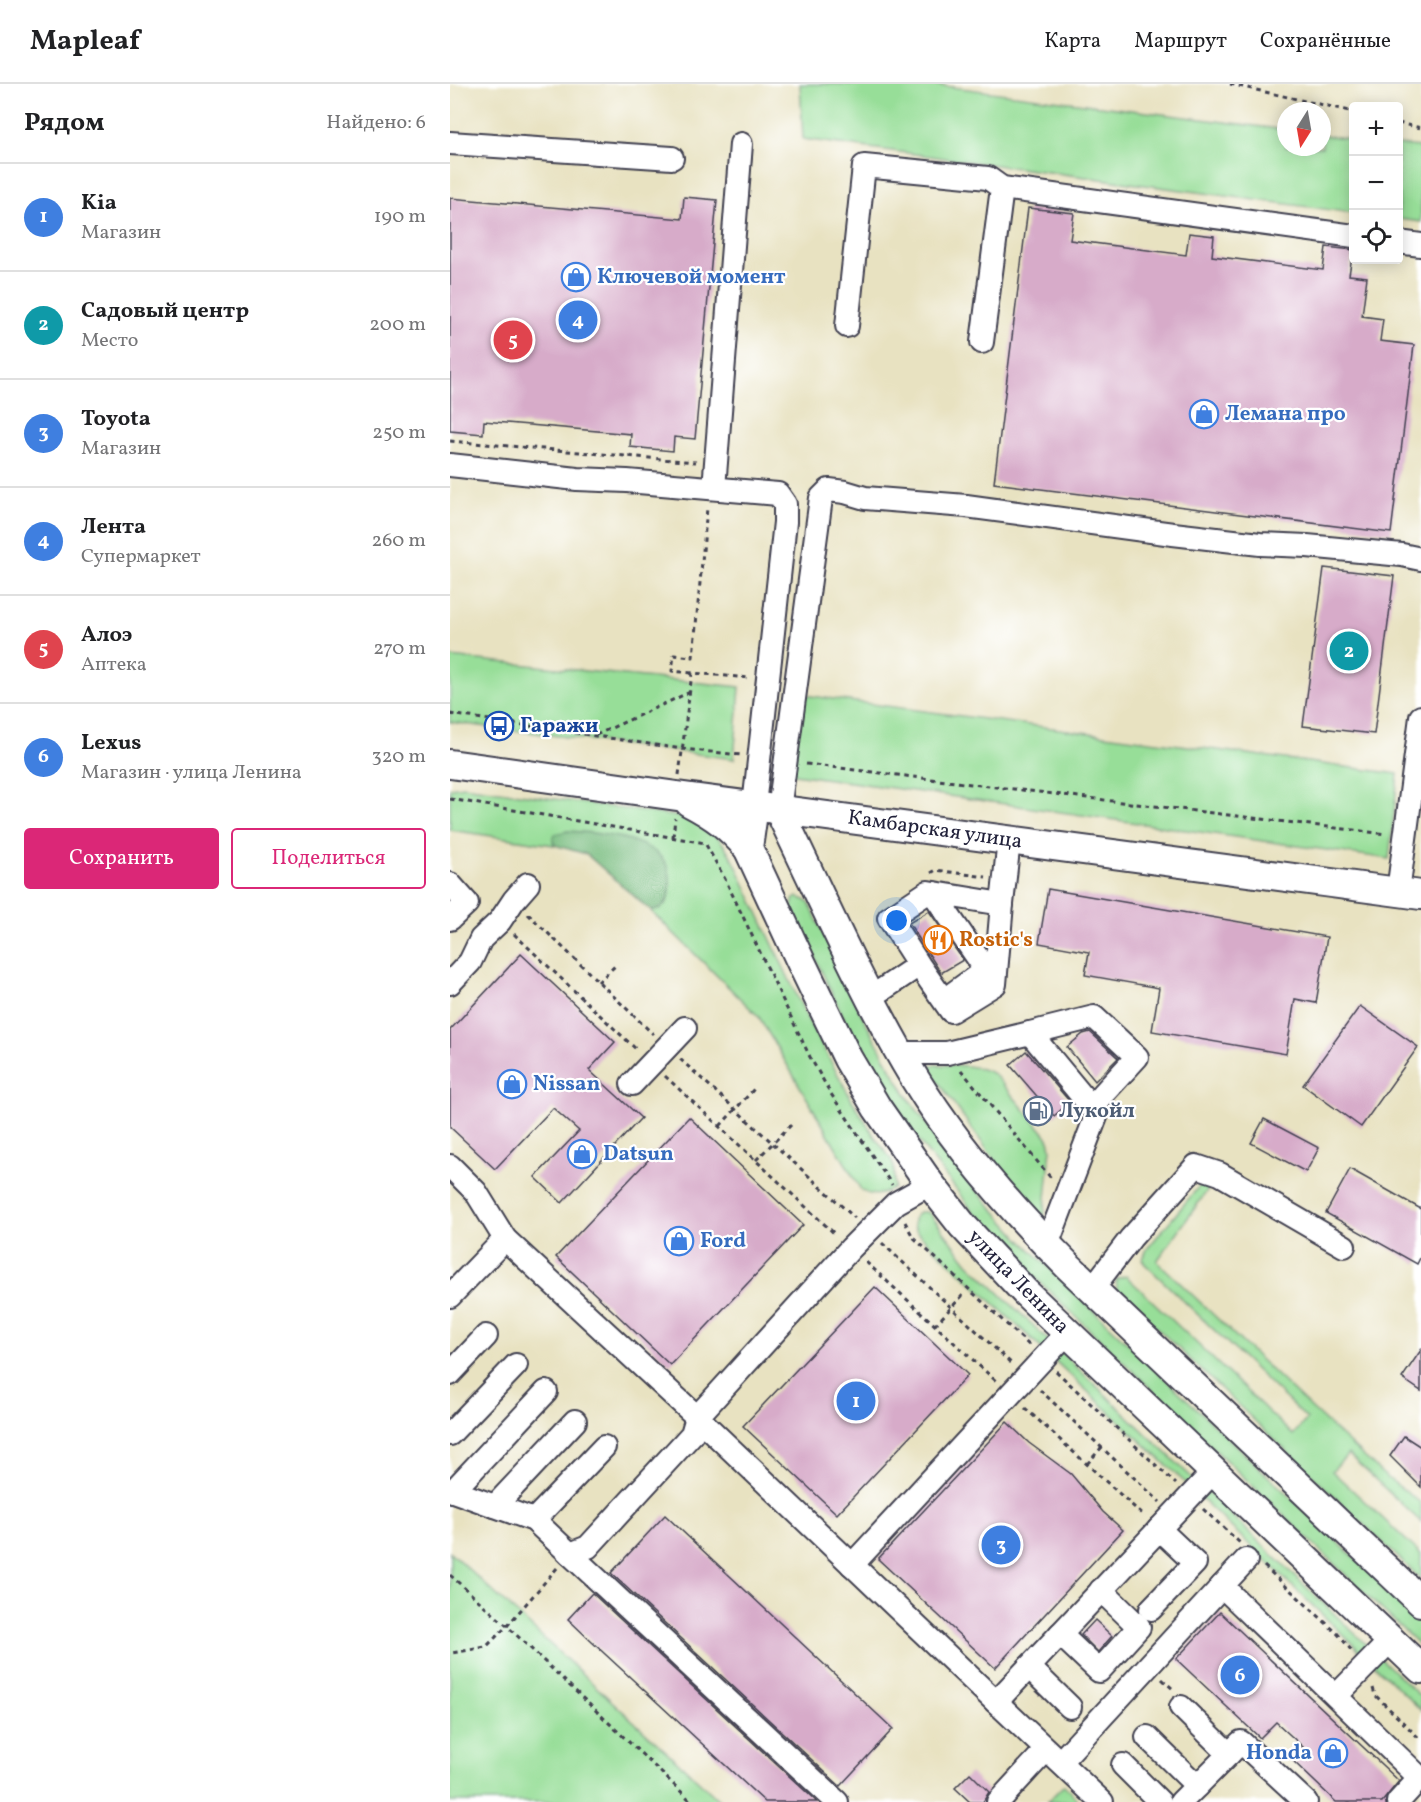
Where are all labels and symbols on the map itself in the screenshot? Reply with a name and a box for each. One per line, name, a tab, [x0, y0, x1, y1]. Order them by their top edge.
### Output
north arrow	[1277, 102, 1331, 156]
shop icon: Ключевой момент	[560, 261, 592, 293]
place label: Ключевой момент	[597, 263, 786, 292]
pin: 4	[558, 298, 598, 342]
pin: 5	[494, 318, 532, 362]
shop icon: Лемана про	[1188, 398, 1220, 430]
place label: Лемана про	[1225, 400, 1346, 429]
pin: 2	[1330, 628, 1368, 674]
bus stop icon: Гаражи	[483, 710, 515, 742]
place label: Гаражи	[520, 712, 599, 741]
street label: Камбарская улица	[846, 803, 1024, 857]
your location	[882, 906, 911, 935]
restaurant icon: Rostic's	[922, 924, 954, 956]
place label: Rostic's	[959, 926, 1033, 955]
shop icon: Nissan	[496, 1068, 528, 1100]
place label: Nissan	[533, 1070, 601, 1099]
fuel station icon: Лукойл	[1022, 1095, 1054, 1127]
place label: Лукойл	[1059, 1097, 1135, 1126]
shop icon: Datsun	[566, 1138, 598, 1170]
place label: Datsun	[603, 1140, 674, 1169]
street label: улица Ленина	[960, 1223, 1076, 1341]
shop icon: Ford	[663, 1225, 695, 1257]
place label: Ford	[700, 1227, 746, 1256]
pin: 1	[836, 1378, 876, 1424]
pin: 3	[982, 1522, 1020, 1568]
pin: 6	[1220, 1652, 1260, 1698]
shop icon: Honda	[1317, 1737, 1349, 1769]
place label: Honda	[1246, 1739, 1312, 1768]

